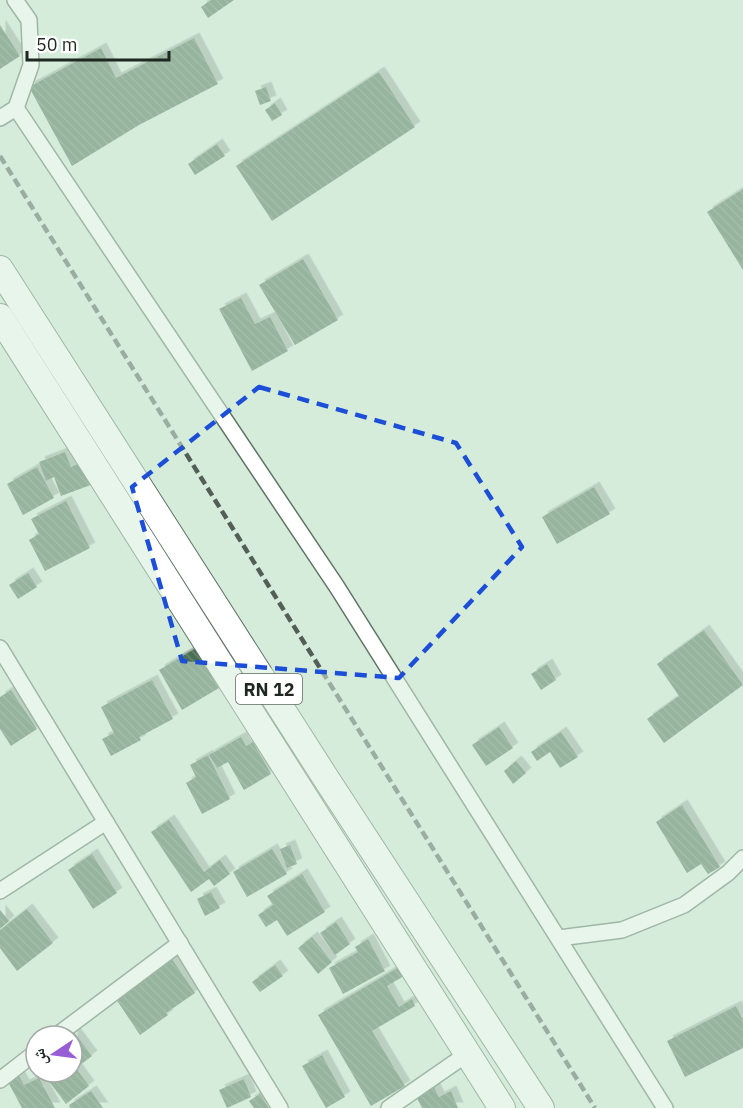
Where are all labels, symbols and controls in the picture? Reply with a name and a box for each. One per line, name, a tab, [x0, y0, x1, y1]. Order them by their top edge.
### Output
scale bar	[27, 24, 170, 62]
text: 50 m	[36, 33, 78, 56]
road number: RN 12	[236, 674, 302, 704]
north arrow	[24, 1024, 84, 1084]
text: ش	[28, 1047, 51, 1068]

